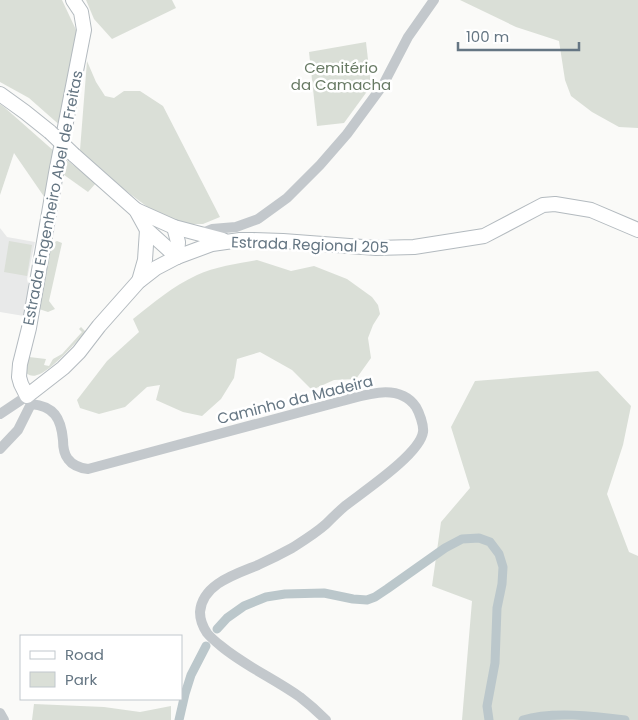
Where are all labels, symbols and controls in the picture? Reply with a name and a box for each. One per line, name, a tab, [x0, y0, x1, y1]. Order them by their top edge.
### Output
scale bar	[458, 20, 579, 52]
text: 100 m	[466, 26, 509, 47]
park label: Cemitério da Camacha	[291, 57, 391, 95]
street label: Estrada Engenheiro Abel de Freitas	[17, 68, 88, 327]
street label: Estrada Regional 205	[231, 231, 389, 258]
street label: Caminho da Madeira	[215, 370, 375, 429]
legend	[20, 635, 182, 700]
text: Road	[65, 644, 104, 665]
text: Park	[65, 669, 97, 690]

